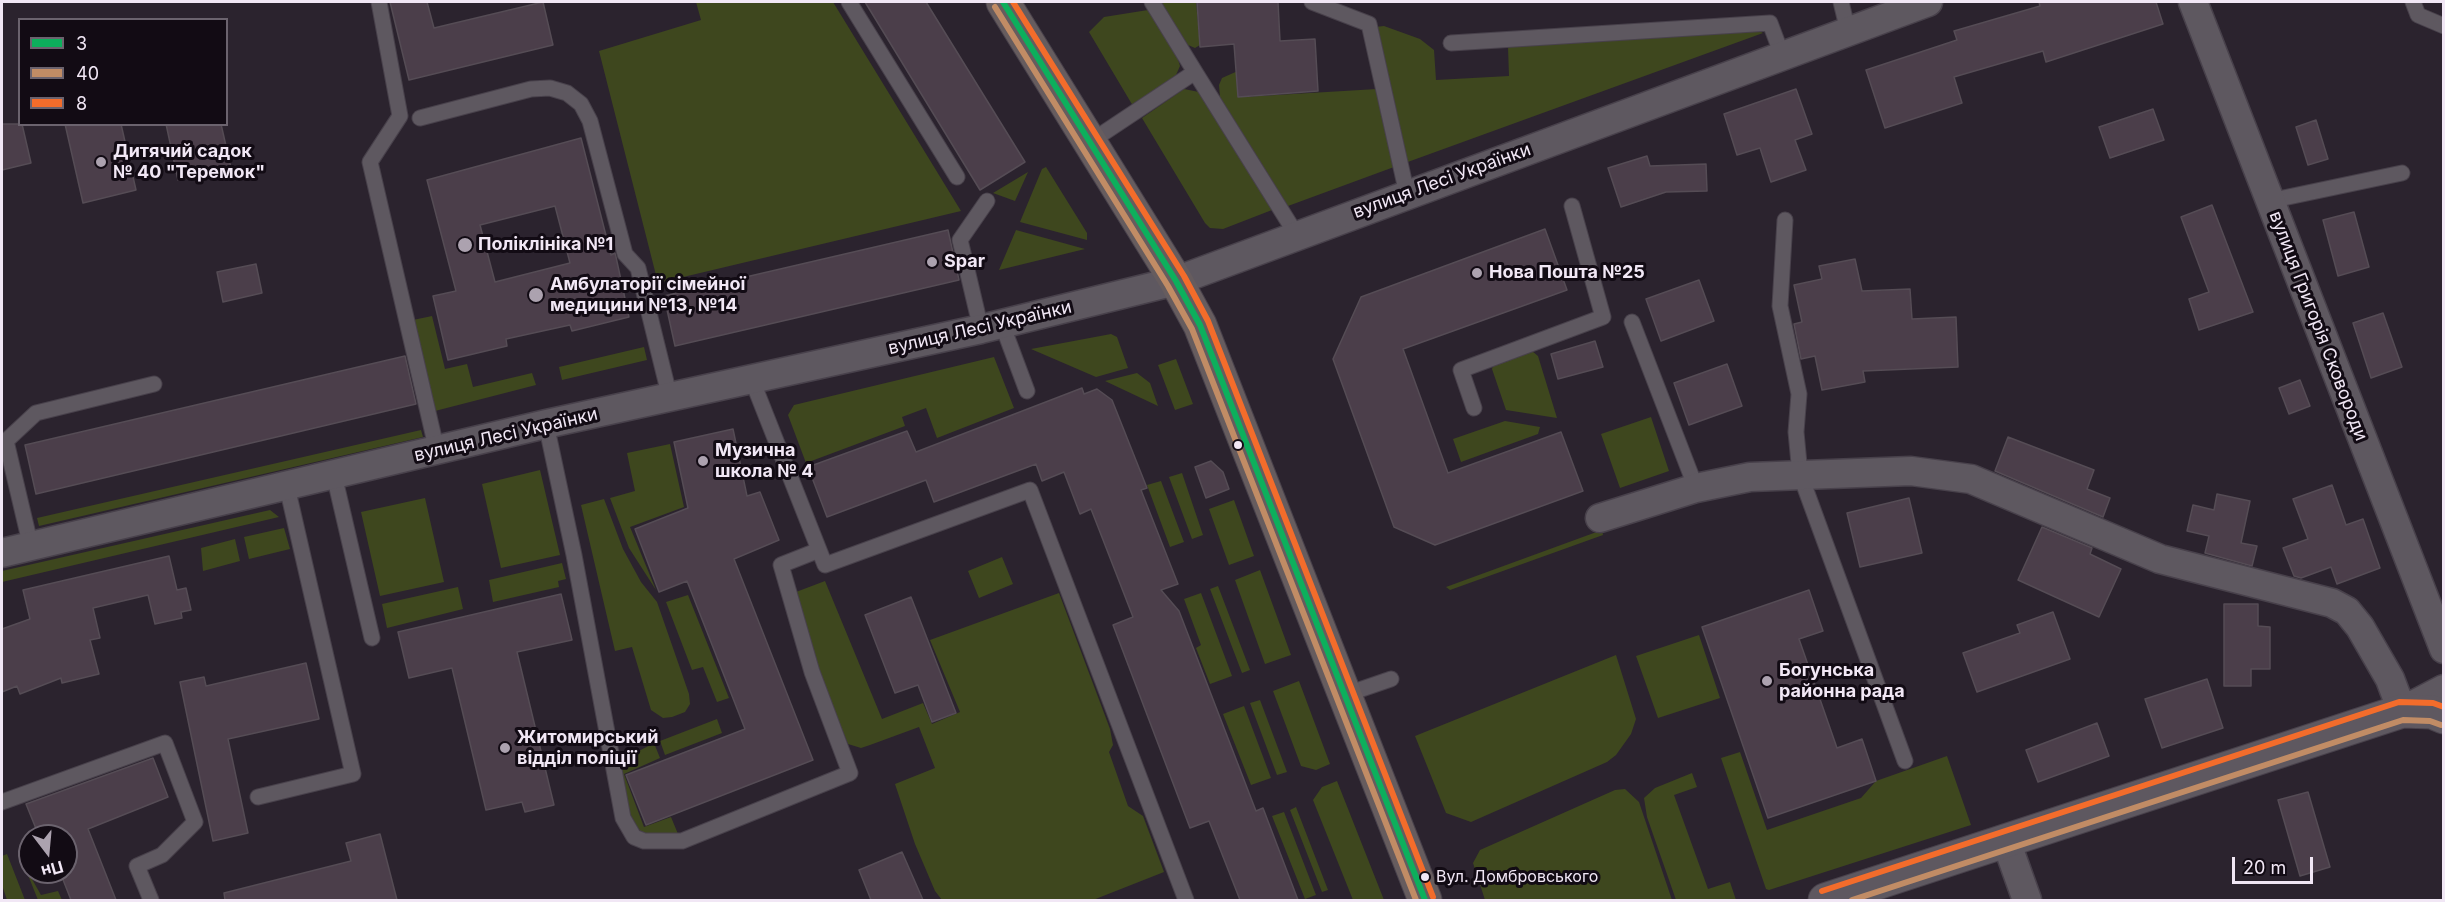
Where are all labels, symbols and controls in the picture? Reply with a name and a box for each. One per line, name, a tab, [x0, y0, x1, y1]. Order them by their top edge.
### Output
legend	[18, 18, 228, 126]
text: 3	[76, 33, 87, 54]
text: 40	[76, 63, 99, 84]
text: 8	[76, 93, 87, 114]
street label: вулиця Лесі Українки	[1350, 139, 1534, 223]
place label: Дитячий садок № 40 "Теремок"	[113, 141, 265, 184]
marker: Дитячий садок № 40 "Теремок"	[94, 155, 108, 169]
street label: вулиця Григорія Сковороди	[2264, 208, 2372, 444]
place label: Поліклініка №1	[478, 234, 613, 256]
marker: Поліклініка №1	[456, 236, 474, 254]
place label: Spar	[944, 251, 985, 273]
marker: Spar	[925, 255, 939, 269]
place label: Нова Пошта №25	[1489, 262, 1645, 284]
marker: Нова Пошта №25	[1470, 266, 1484, 280]
place label: Амбулаторії сімейної медицини №13, №14	[550, 274, 745, 316]
marker: Амбулаторії сімейної медицини №13, №14	[527, 286, 545, 304]
street label: вулиця Лесі Українки	[886, 296, 1074, 360]
street label: вулиця Лесі Українки	[412, 403, 600, 467]
unlabelled marker	[1232, 439, 1244, 451]
place label: Музична школа № 4	[715, 440, 813, 482]
marker: Музична школа № 4	[696, 454, 710, 468]
place label: Богунська районна рада	[1779, 660, 1905, 702]
marker: Богунська районна рада	[1760, 674, 1774, 688]
place label: Житомирський відділ поліції	[517, 727, 659, 770]
marker: Житомирський відділ поліції	[498, 741, 512, 755]
north arrow	[18, 824, 78, 884]
scale bar	[2235, 845, 2316, 883]
text: Пн	[39, 857, 66, 882]
text: 20 m	[2243, 857, 2286, 878]
place label: Вул. Домбровського	[1436, 867, 1598, 887]
marker: Вул. Домбровського	[1419, 871, 1431, 883]

